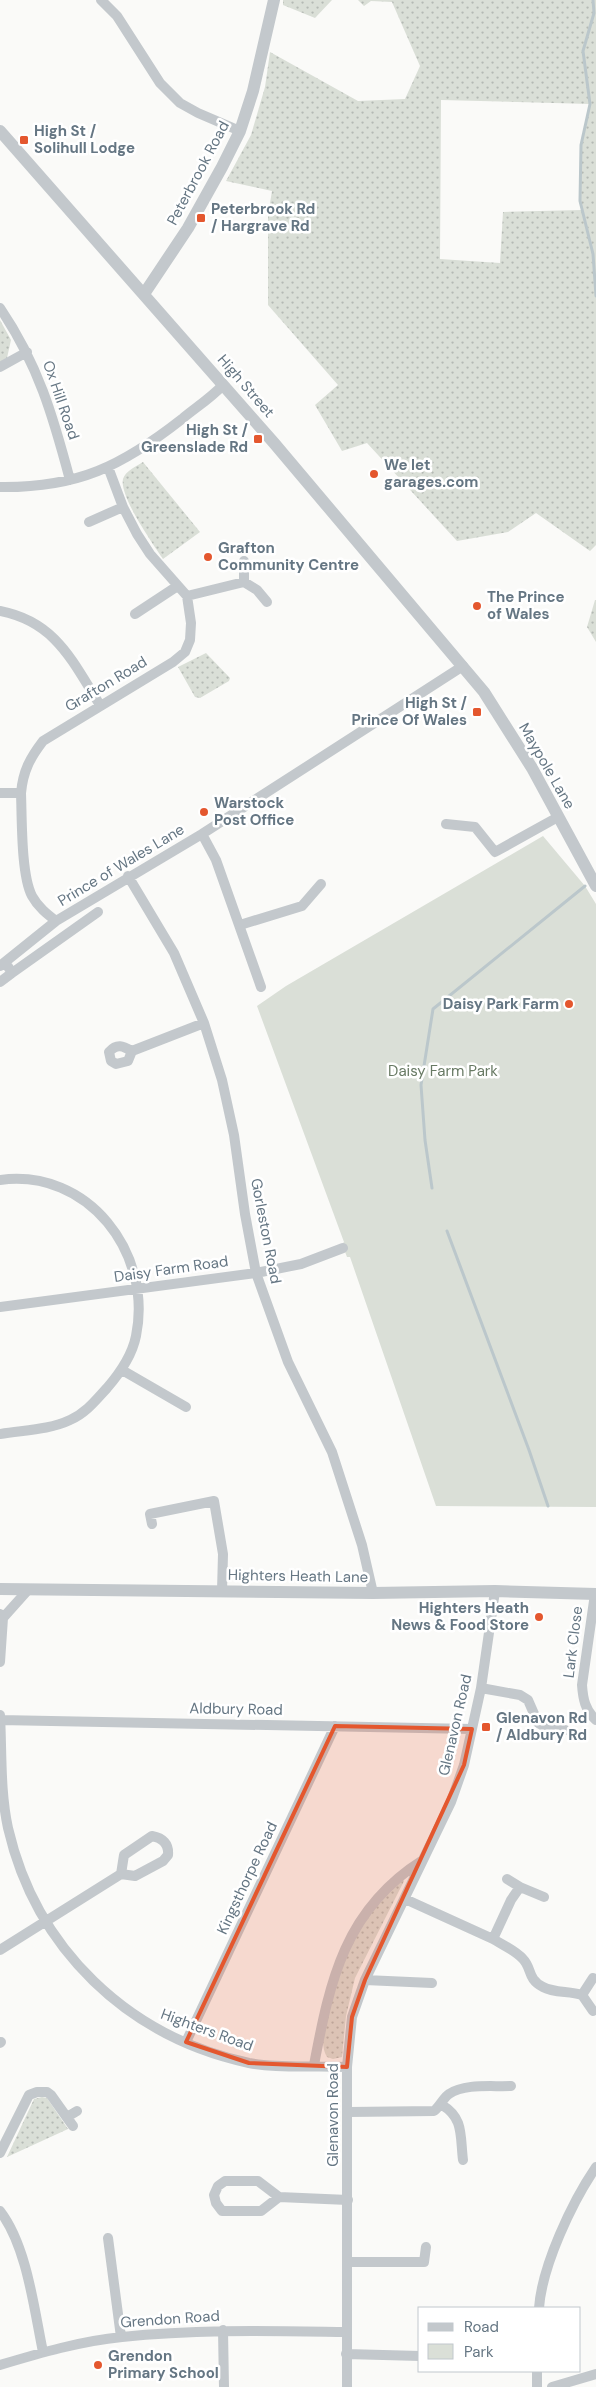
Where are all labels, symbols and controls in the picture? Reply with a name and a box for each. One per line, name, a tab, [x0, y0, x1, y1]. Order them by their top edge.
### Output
street label: Peterbrook Road	[162, 117, 234, 229]
place label: High St / Solihull Lodge	[34, 121, 135, 158]
marker: High St / Solihull Lodge	[18, 134, 30, 146]
place label: Peterbrook Rd / Hargrave Rd	[211, 199, 315, 236]
marker: Peterbrook Rd / Hargrave Rd	[195, 212, 207, 224]
street label: High Street	[213, 350, 279, 422]
street label: Ox Hill Road	[38, 358, 84, 442]
place label: High St / Greenslade Rd	[141, 420, 249, 457]
marker: High St / Greenslade Rd	[252, 433, 264, 445]
place label: We let garages.com	[384, 455, 478, 492]
marker: We let garages.com	[368, 468, 380, 480]
place label: Grafton Community Centre	[218, 538, 359, 575]
marker: Grafton Community Centre	[202, 551, 214, 563]
place label: The Prince of Wales	[487, 587, 565, 624]
marker: The Prince of Wales	[471, 600, 483, 612]
street label: Grafton Road	[61, 652, 151, 716]
place label: High St / Prince Of Wales	[352, 693, 468, 730]
marker: High St / Prince Of Wales	[471, 706, 483, 718]
street label: Maypole Lane	[514, 719, 580, 813]
place label: Warstock Post Office	[214, 793, 294, 830]
marker: Warstock Post Office	[198, 806, 210, 818]
street label: Prince of Wales Lane	[54, 819, 188, 911]
place label: Daisy Park Farm	[443, 994, 559, 1014]
marker: Daisy Park Farm	[563, 998, 575, 1010]
park label: Daisy Farm Park	[388, 1061, 498, 1081]
street label: Gorleston Road	[246, 1177, 286, 1285]
street label: Daisy Farm Road	[113, 1251, 229, 1287]
street label: Highters Heath Lane	[228, 1565, 368, 1587]
place label: Highters Heath News & Food Store	[391, 1598, 529, 1635]
street label: Lark Close	[559, 1605, 587, 1679]
marker: Highters Heath News & Food Store	[533, 1611, 545, 1623]
street label: Glenavon Road	[434, 1672, 476, 1778]
street label: Aldbury Road	[189, 1698, 283, 1720]
place label: Glenavon Rd / Aldbury Rd	[496, 1708, 587, 1745]
marker: Glenavon Rd / Aldbury Rd	[480, 1721, 492, 1733]
street label: Kingsthorpe Road	[212, 1818, 282, 1938]
street label: Highters Road	[158, 2004, 256, 2056]
street label: Glenavon Road	[323, 2063, 343, 2167]
street label: Grendon Road	[120, 2306, 220, 2332]
legend	[418, 2307, 581, 2372]
text: Road	[464, 2317, 499, 2337]
text: Park	[464, 2342, 494, 2362]
place label: Grendon Primary School	[108, 2346, 219, 2383]
marker: Grendon Primary School	[92, 2359, 104, 2371]

